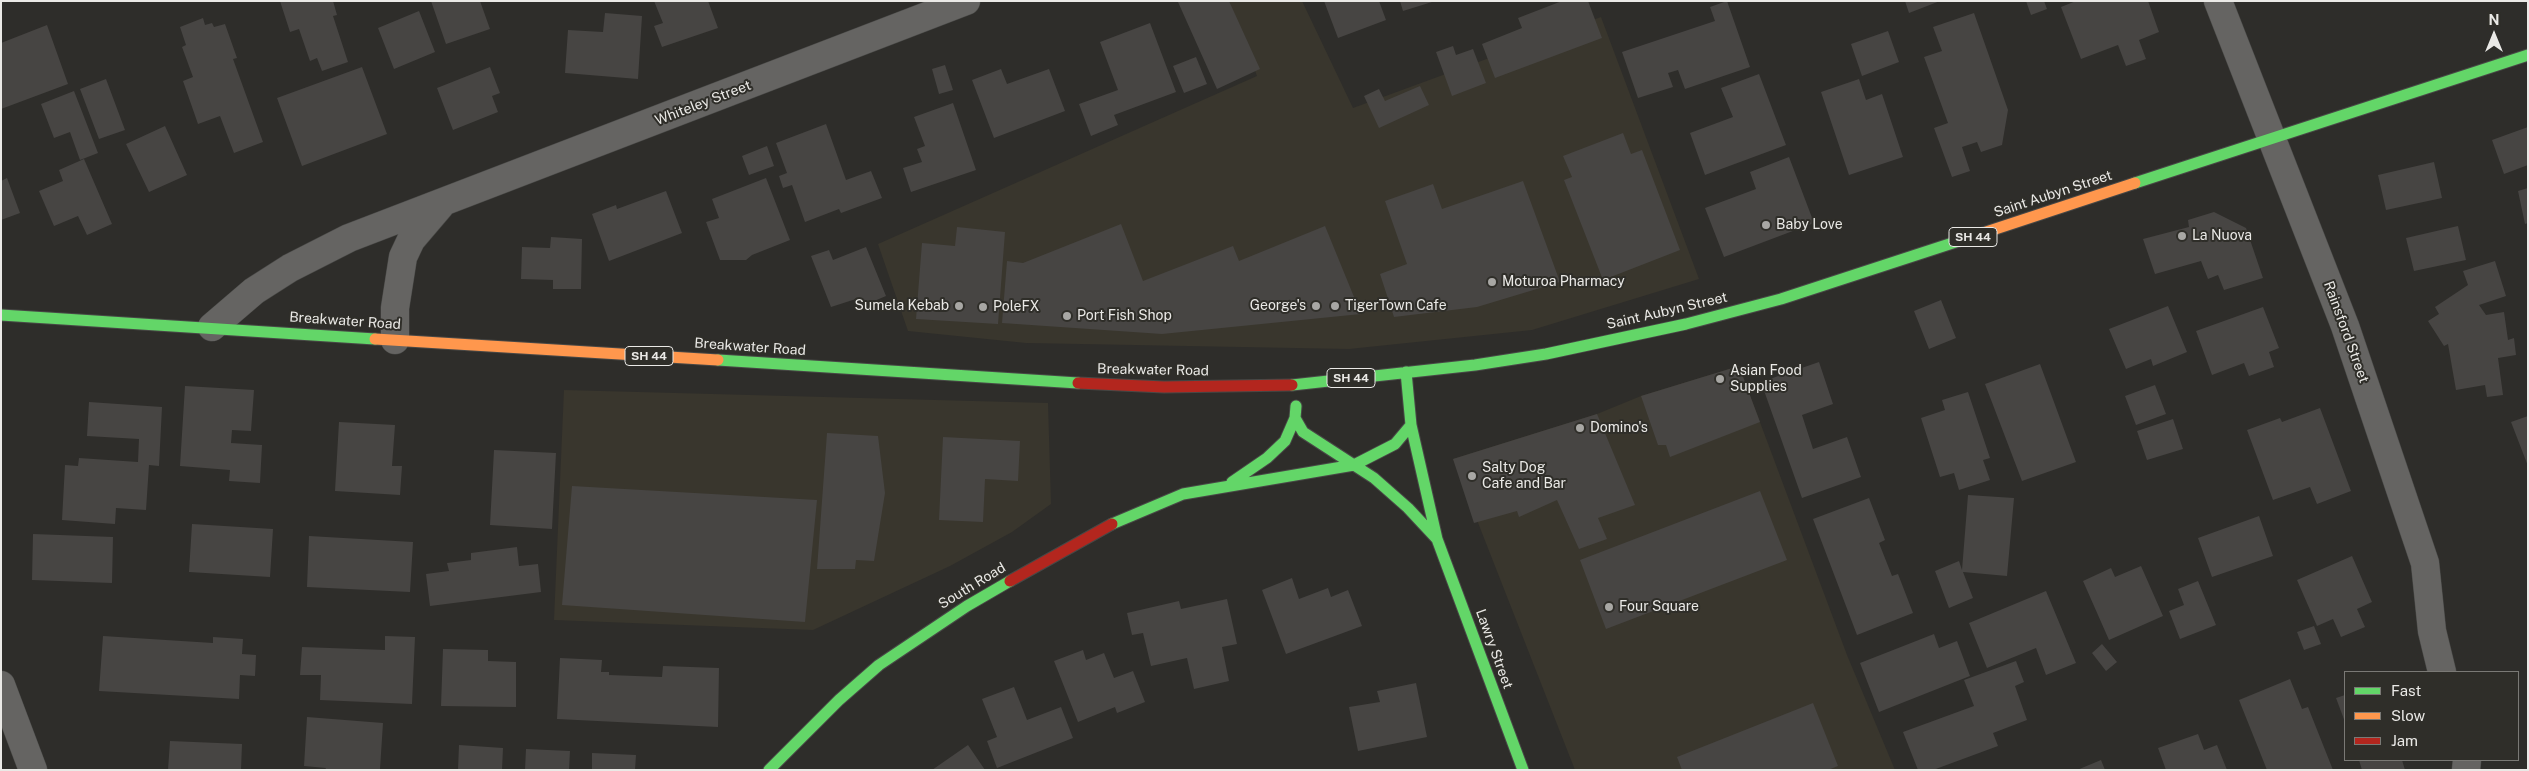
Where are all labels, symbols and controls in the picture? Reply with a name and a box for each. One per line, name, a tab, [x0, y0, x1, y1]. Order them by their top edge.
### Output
north arrow	[2469, 10, 2519, 60]
text: N	[2489, 12, 2499, 28]
street label: Whiteley Street	[653, 77, 753, 129]
street label: Saint Aubyn Street	[1992, 167, 2114, 221]
place label: Baby Love	[1776, 217, 1843, 233]
marker: Baby Love	[1760, 219, 1772, 231]
road number: SH 44	[1949, 228, 1997, 246]
place label: La Nuova	[2192, 228, 2252, 244]
marker: La Nuova	[2176, 230, 2188, 242]
place label: Moturoa Pharmacy	[1502, 274, 1625, 290]
marker: Moturoa Pharmacy	[1486, 276, 1498, 288]
street label: Rainsford Street	[2320, 279, 2372, 385]
street label: Saint Aubyn Street	[1605, 289, 1729, 333]
place label: Sumela Kebab	[855, 298, 949, 314]
place label: George's	[1250, 298, 1306, 314]
place label: TigerTown Cafe	[1345, 298, 1447, 314]
place label: PoleFX	[993, 299, 1039, 315]
marker: Sumela Kebab	[953, 300, 965, 312]
marker: George's	[1310, 300, 1322, 312]
marker: TigerTown Cafe	[1329, 300, 1341, 312]
marker: PoleFX	[977, 301, 989, 313]
place label: Port Fish Shop	[1077, 308, 1172, 324]
street label: Breakwater Road	[289, 309, 401, 333]
marker: Port Fish Shop	[1061, 310, 1073, 322]
street label: Breakwater Road	[694, 335, 806, 359]
road number: SH 44	[625, 346, 673, 366]
street label: Breakwater Road	[1097, 361, 1209, 379]
place label: Asian Food Supplies	[1730, 363, 1802, 396]
road number: SH 44	[1327, 368, 1375, 388]
marker: Asian Food Supplies	[1714, 373, 1726, 385]
place label: Domino's	[1590, 420, 1648, 436]
marker: Domino's	[1574, 422, 1586, 434]
place label: Salty Dog Cafe and Bar	[1482, 460, 1566, 492]
marker: Salty Dog Cafe and Bar	[1466, 470, 1478, 482]
street label: South Road	[935, 559, 1009, 613]
place label: Four Square	[1619, 599, 1699, 615]
marker: Four Square	[1603, 601, 1615, 613]
street label: Lawry Street	[1472, 607, 1516, 691]
legend	[2344, 671, 2519, 761]
text: Fast	[2391, 682, 2421, 699]
text: Slow	[2391, 707, 2425, 724]
text: Jam	[2391, 732, 2418, 749]

